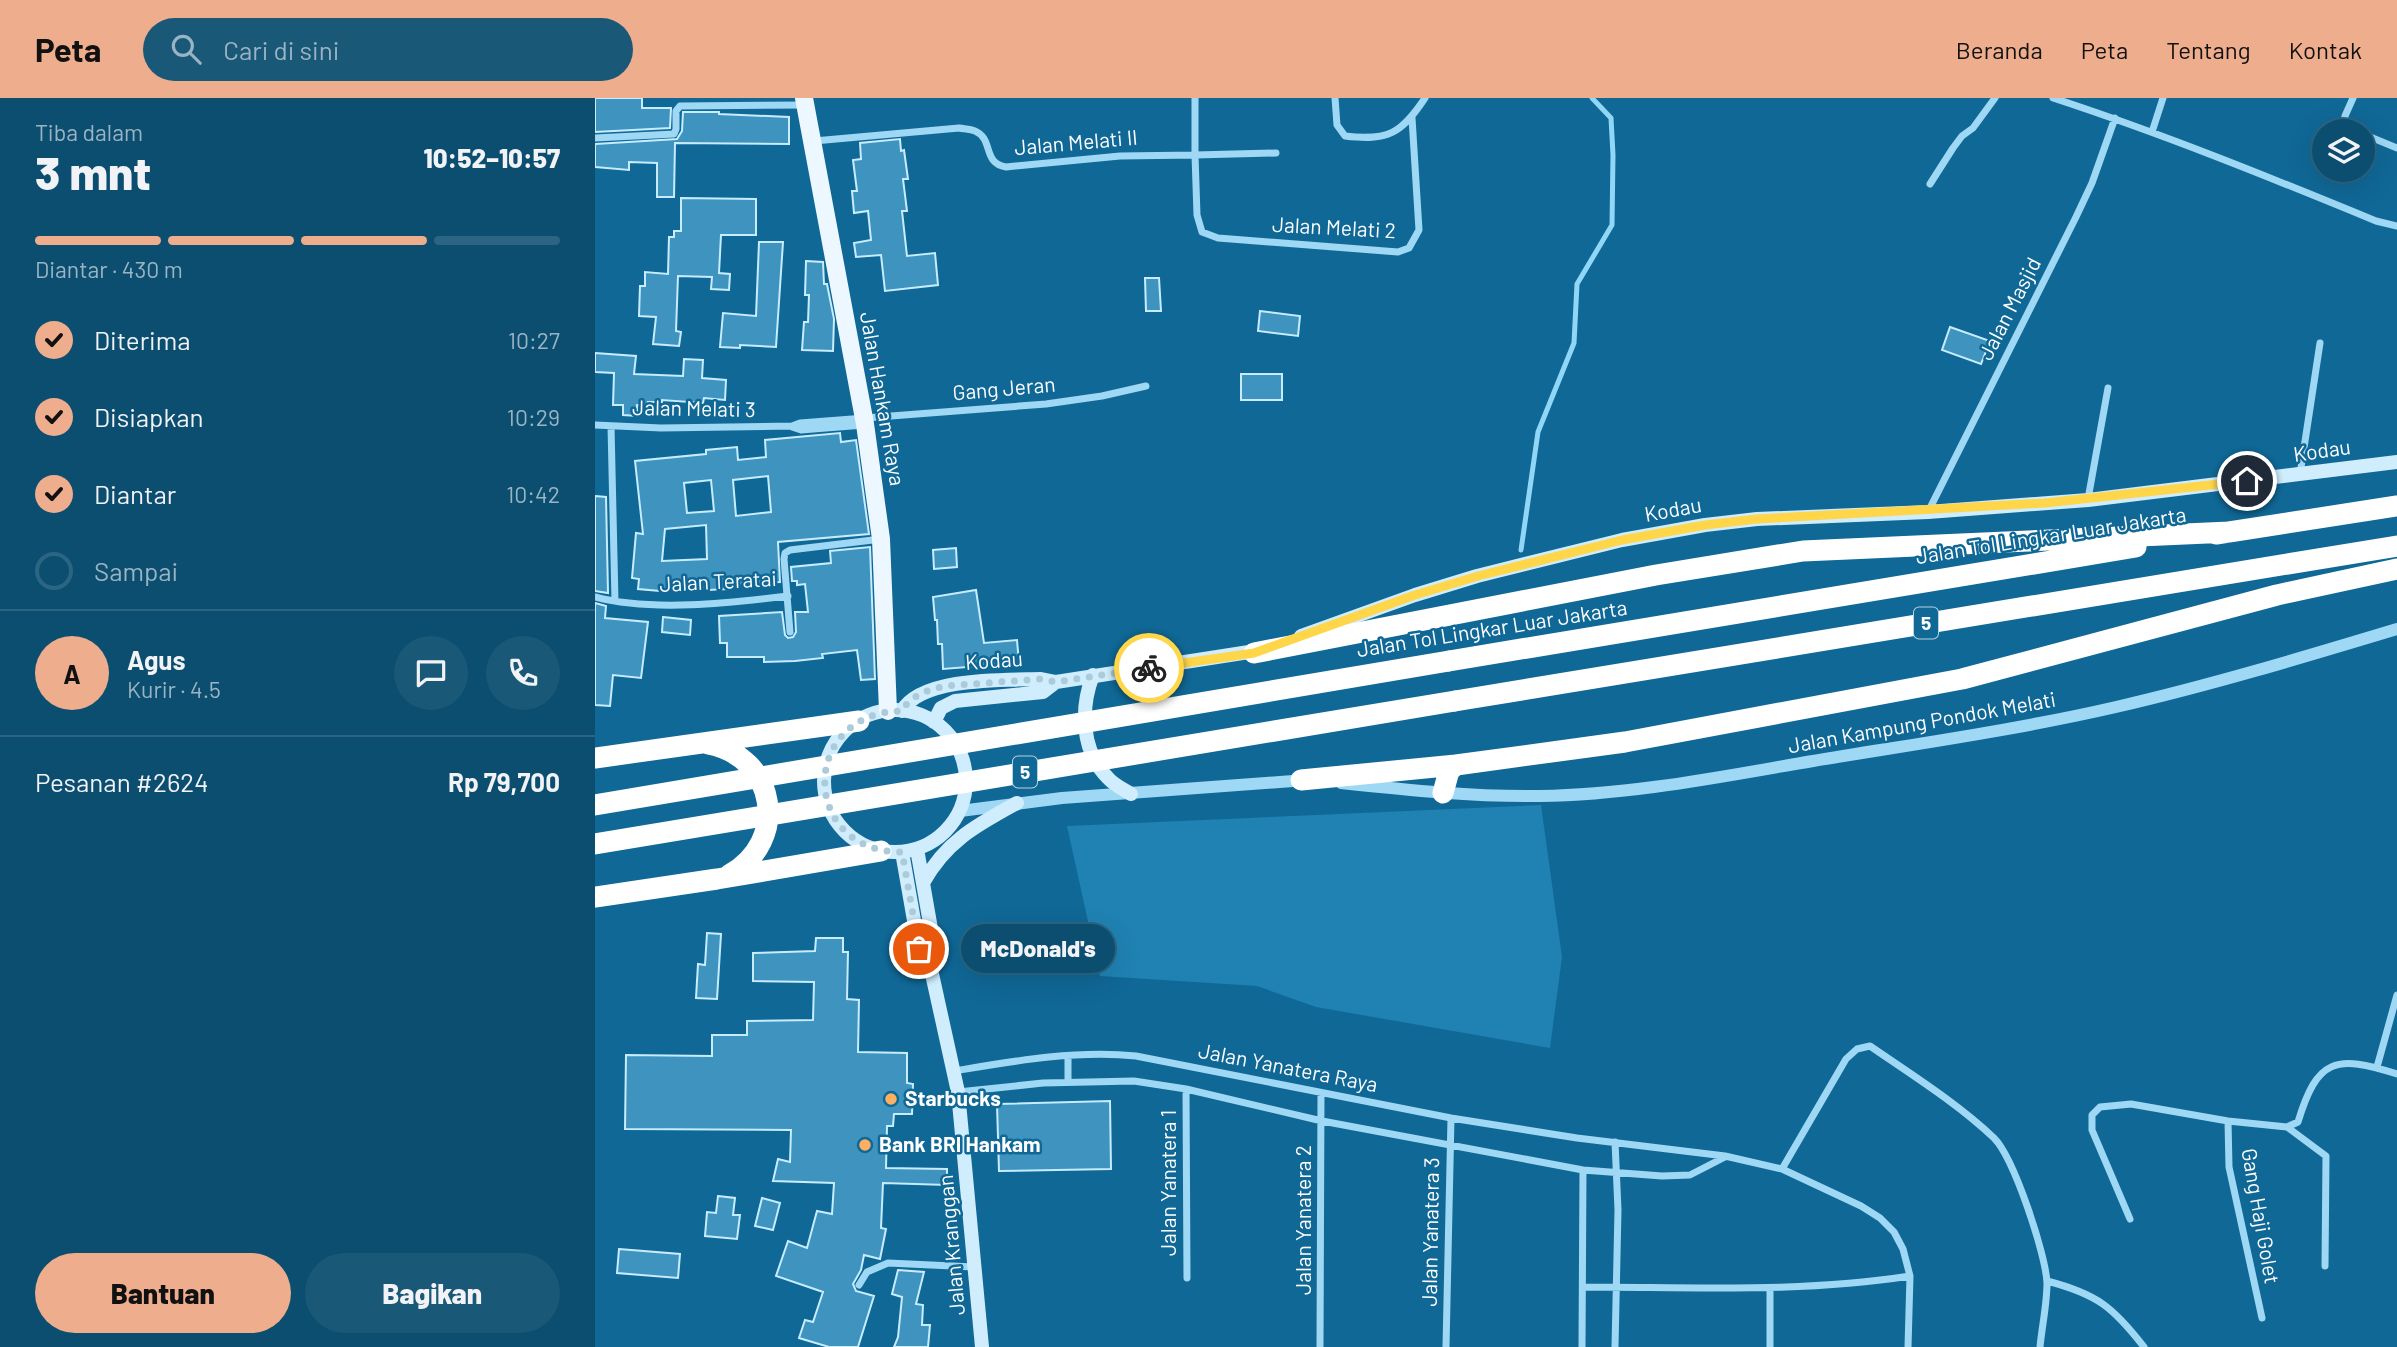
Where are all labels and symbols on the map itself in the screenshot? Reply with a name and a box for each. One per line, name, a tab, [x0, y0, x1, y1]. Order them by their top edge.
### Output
street label: Jalan Melati II	[1013, 124, 1139, 159]
street label: Jalan Melati 2	[1271, 211, 1397, 242]
street label: Jalan Masjid	[1972, 253, 2045, 364]
street label: Jalan Hankam Raya	[856, 310, 911, 488]
street label: Gang Jeran	[951, 371, 1056, 404]
street label: Jalan Melati 3	[632, 394, 756, 421]
street label: Kodau	[2292, 433, 2352, 466]
pin	[2217, 451, 2277, 511]
street label: Kodau	[1642, 491, 1703, 526]
street label: Jalan Tol Lingkar Luar Jakarta	[1914, 501, 2188, 568]
street label: Jalan Teratai	[659, 565, 777, 596]
street label: Jalan Tol Lingkar Luar Jakarta	[1355, 594, 1629, 661]
road number: 5	[1914, 608, 1938, 638]
courier	[1114, 633, 1184, 703]
street label: Kodau	[964, 645, 1023, 674]
street label: Jalan Kampung Pondok Melati	[1786, 686, 2058, 757]
road number: 5	[1013, 757, 1037, 788]
pin	[889, 919, 949, 979]
callout: McDonald's	[961, 924, 1115, 974]
street label: Jalan Yanatera Raya	[1196, 1037, 1380, 1096]
place label: Starbucks	[905, 1085, 1001, 1110]
marker: Starbucks	[883, 1091, 899, 1107]
street label: Jalan Yanatera 1	[1155, 1110, 1180, 1256]
place label: Bank BRI Hankam	[879, 1131, 1041, 1156]
marker: Bank BRI Hankam	[857, 1137, 873, 1153]
street label: Jalan Yanatera 2	[1290, 1145, 1315, 1295]
street label: Gang Haji Golet	[2237, 1146, 2286, 1285]
street label: Jalan Yanatera 3	[1416, 1157, 1443, 1307]
street label: Jalan Kranggan	[932, 1174, 969, 1316]

